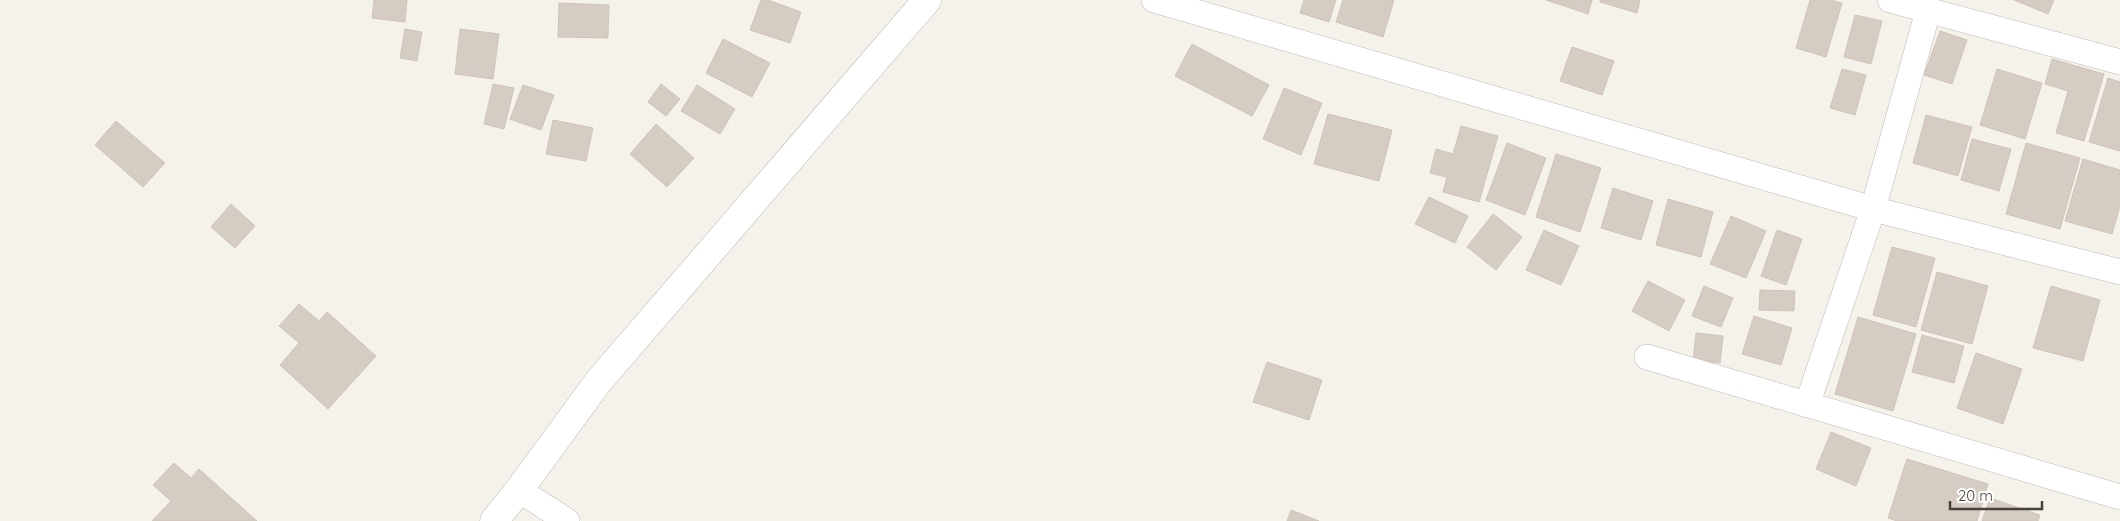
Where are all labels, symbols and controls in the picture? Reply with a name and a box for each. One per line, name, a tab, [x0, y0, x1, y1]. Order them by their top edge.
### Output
scale bar	[1950, 478, 2042, 510]
text: 20 m	[1958, 486, 1993, 505]

